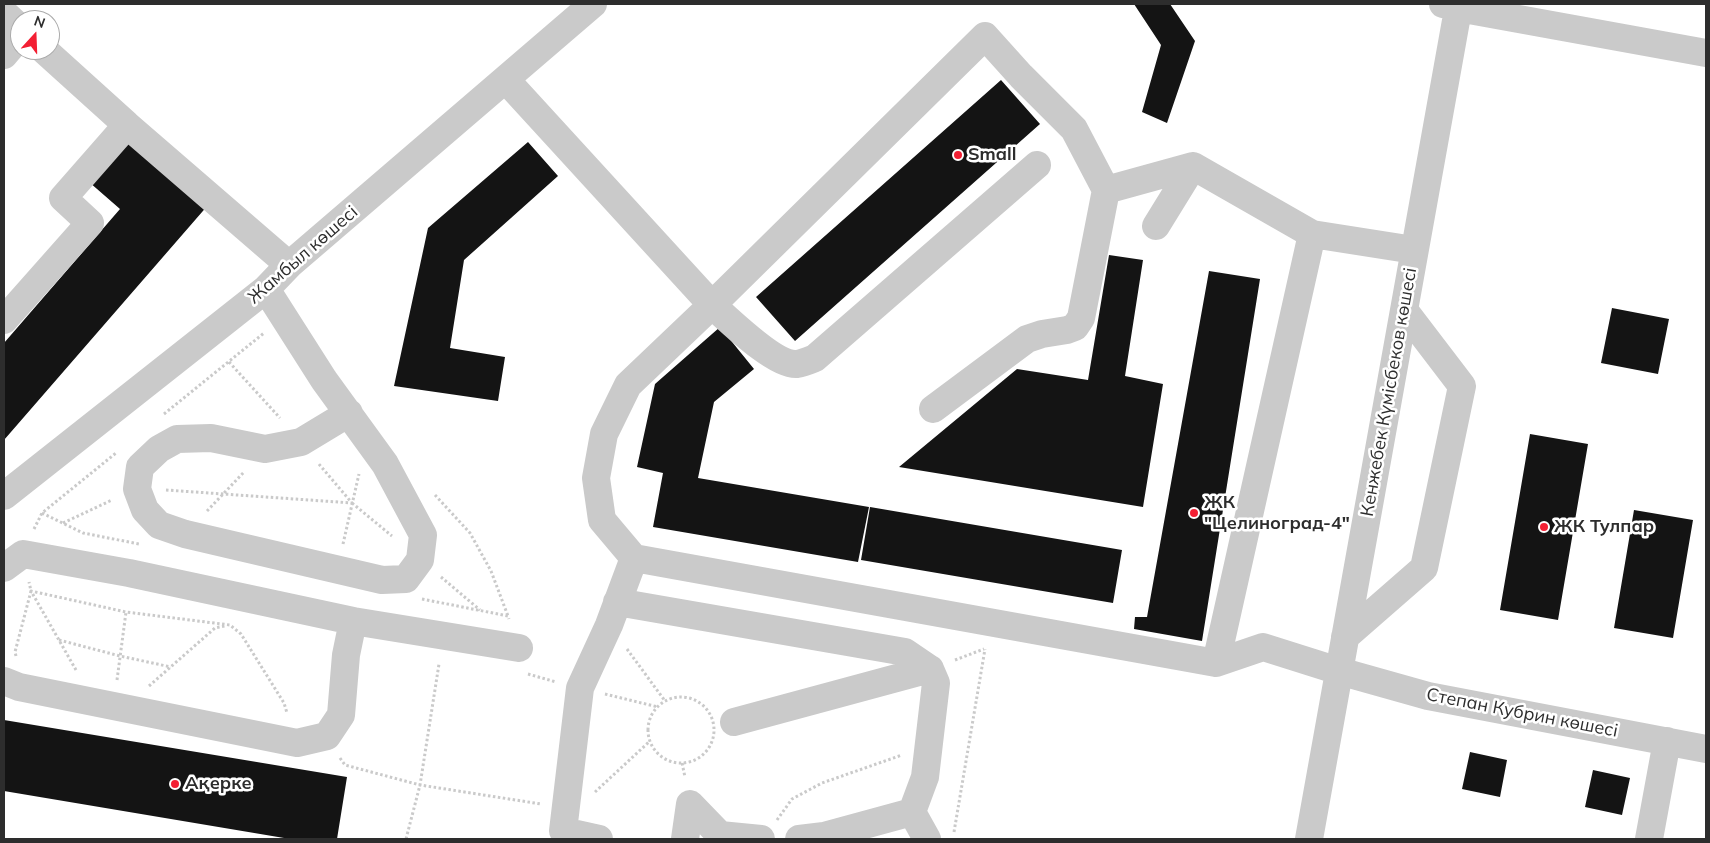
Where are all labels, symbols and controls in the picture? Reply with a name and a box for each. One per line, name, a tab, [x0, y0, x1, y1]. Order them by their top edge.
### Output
north arrow	[10, 10, 60, 60]
text: N	[32, 12, 48, 32]
place label: Small	[968, 144, 1016, 166]
marker: Small	[952, 149, 964, 161]
street label: Жамбыл көшесі	[244, 201, 362, 309]
street label: Кенжебек Күмісбеков көшесі	[1356, 266, 1422, 518]
place label: ЖК "Целиноград-4"	[1204, 492, 1350, 534]
marker: ЖК "Целиноград-4"	[1188, 507, 1200, 519]
place label: ЖК Тулпар	[1554, 516, 1654, 538]
marker: ЖК Тулпар	[1538, 521, 1550, 533]
street label: Степан Кубрин көшесі	[1424, 684, 1620, 742]
place label: Ақерке	[185, 773, 252, 795]
marker: Ақерке	[169, 778, 181, 790]

